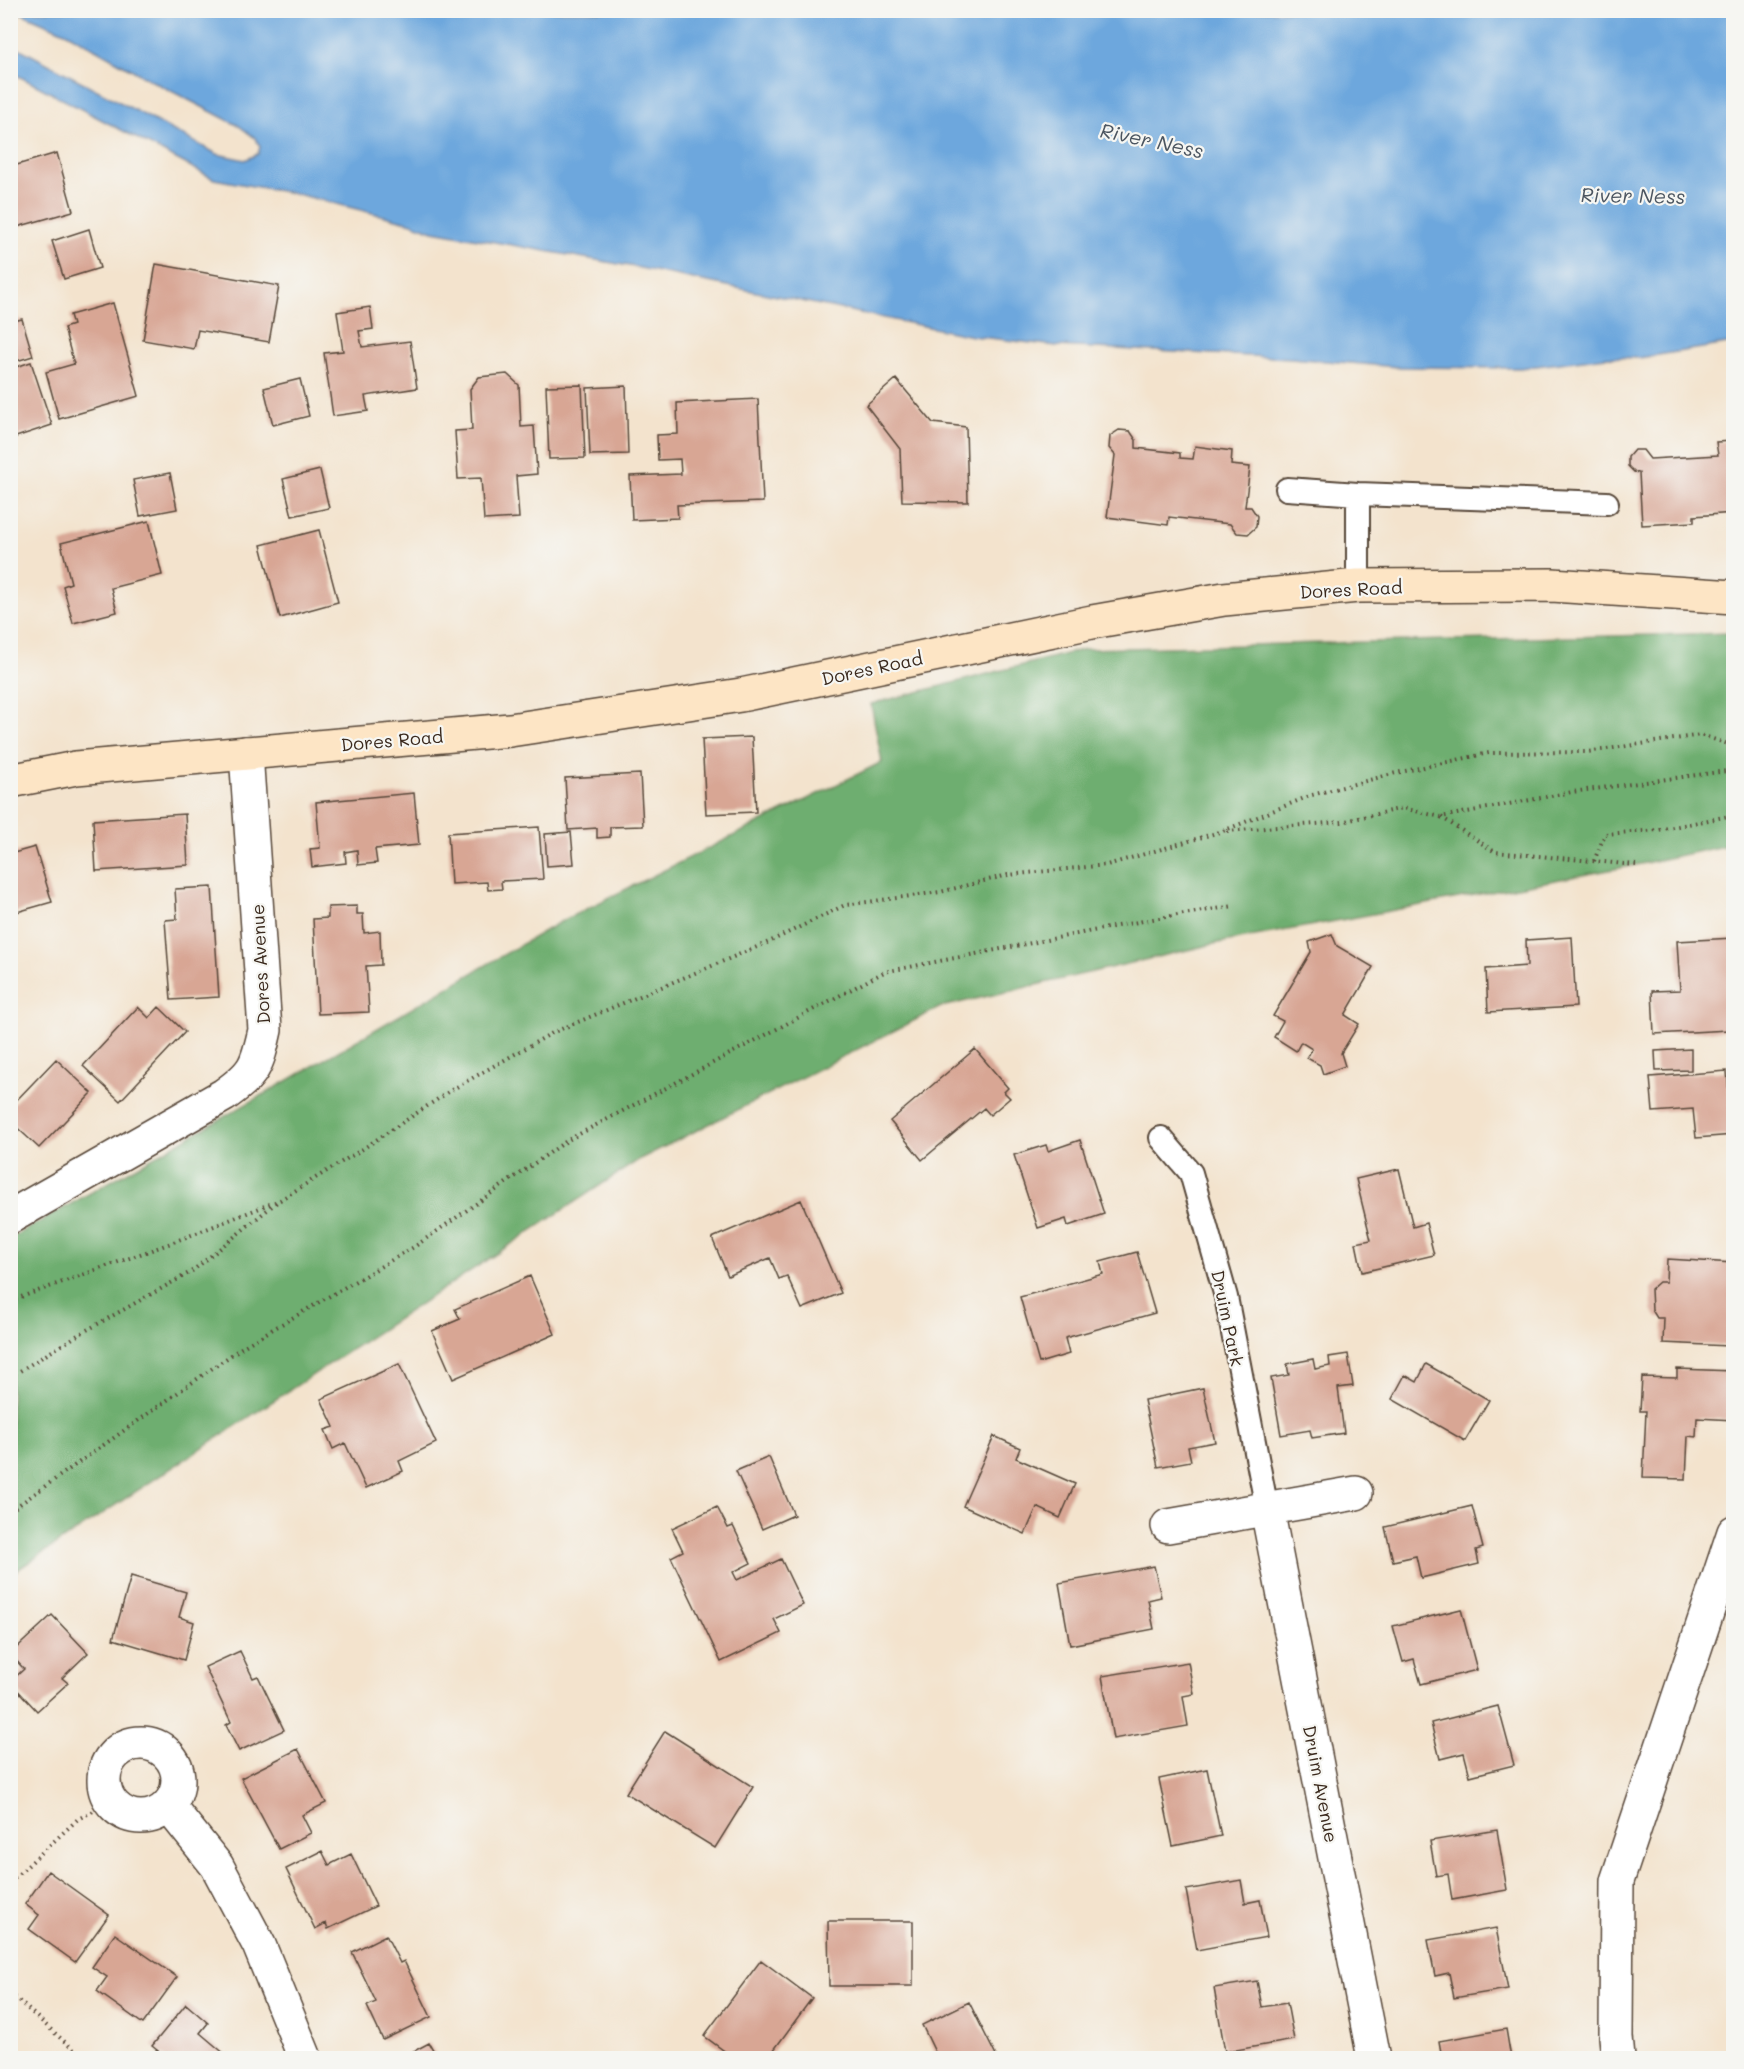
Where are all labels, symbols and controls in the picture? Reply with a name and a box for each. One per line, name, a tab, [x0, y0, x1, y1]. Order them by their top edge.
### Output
water label: River Ness	[1098, 116, 1206, 164]
water label: River Ness	[1580, 181, 1686, 209]
street label: Dores Road	[1299, 574, 1403, 604]
street label: Dores Road	[819, 646, 925, 690]
street label: Dores Road	[340, 724, 444, 756]
street label: Dores Avenue	[245, 903, 275, 1025]
street label: Druim Park	[1206, 1268, 1250, 1368]
street label: Druim Avenue	[1298, 1723, 1344, 1845]

